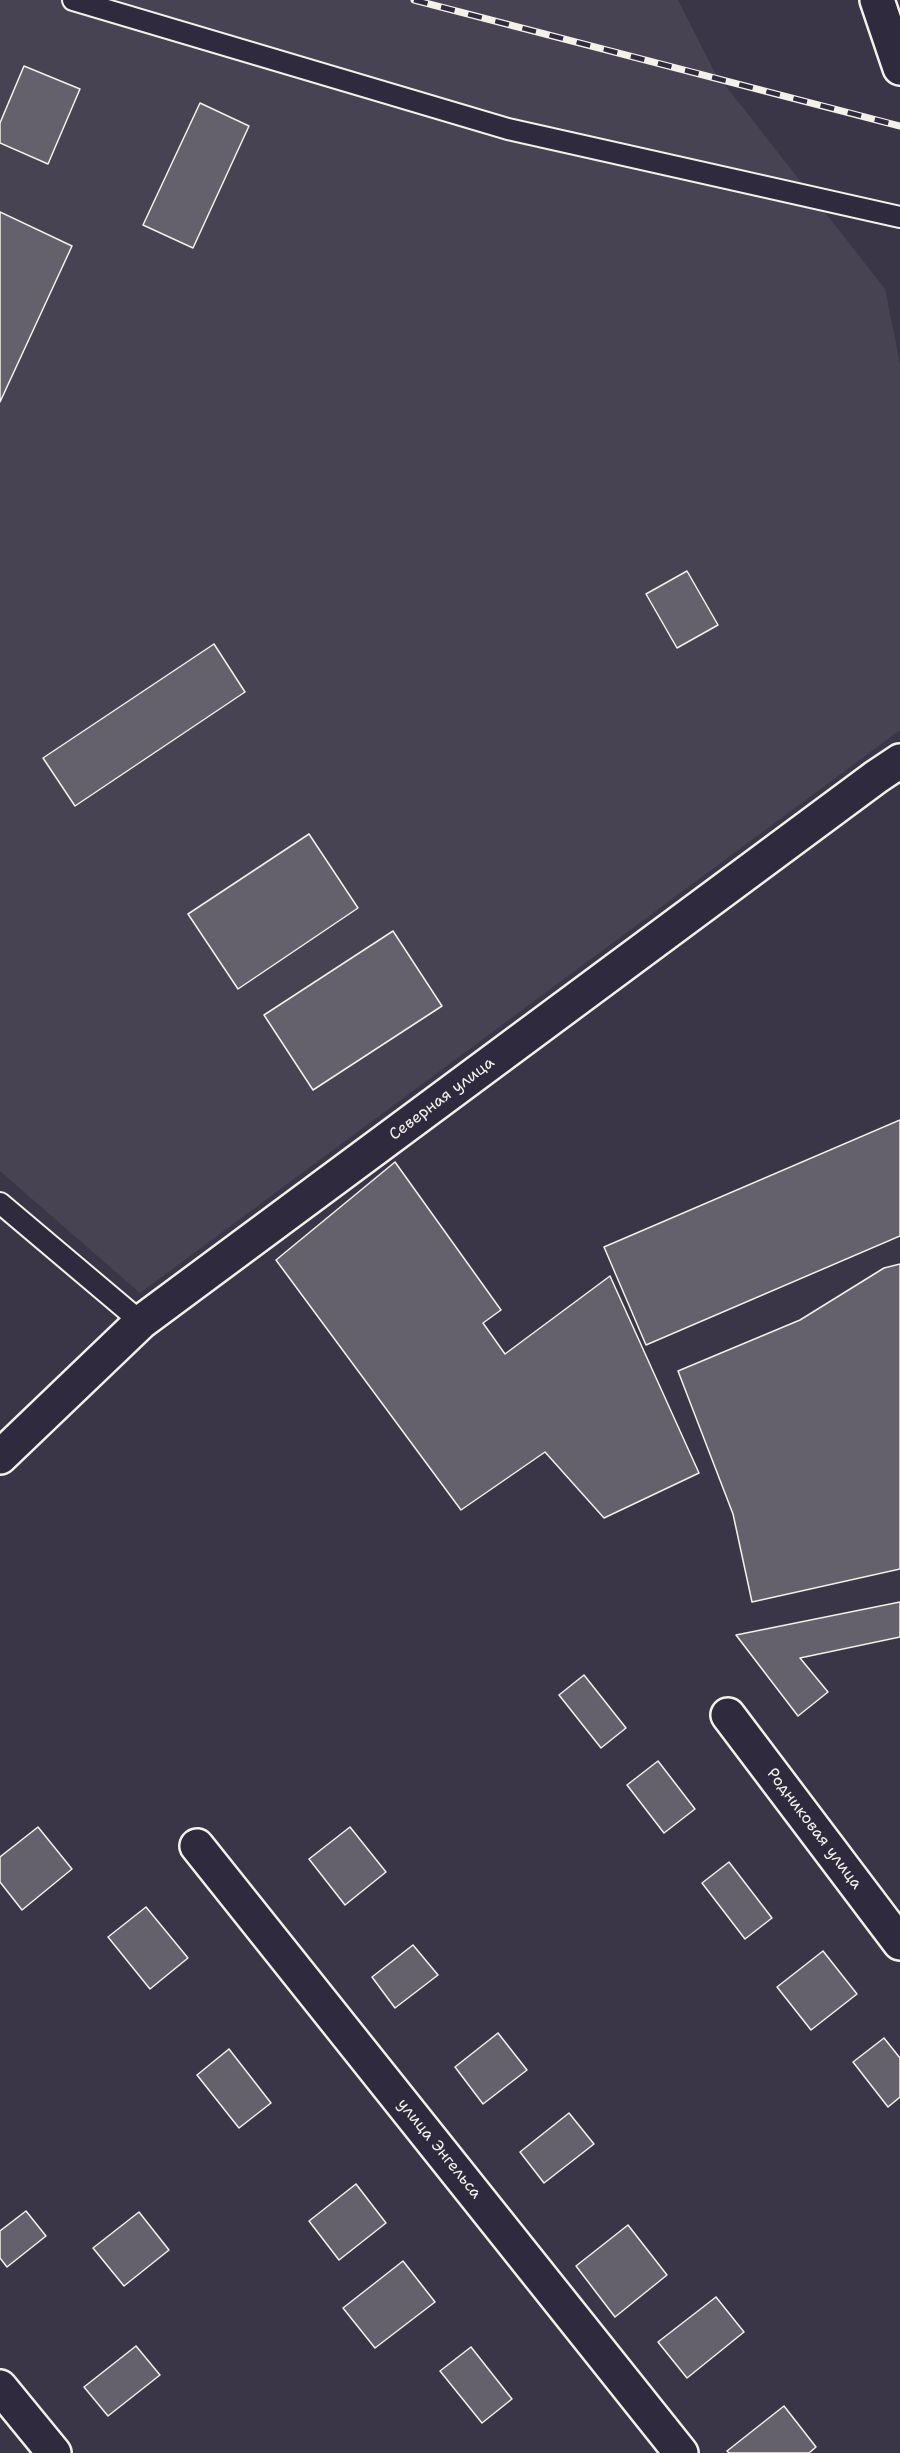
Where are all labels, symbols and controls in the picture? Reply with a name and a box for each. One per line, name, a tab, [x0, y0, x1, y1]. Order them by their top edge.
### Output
street label: Северная улица	[386, 1053, 498, 1145]
street label: Родниковая улица	[762, 1765, 866, 1893]
street label: улица Энгельса	[393, 2095, 485, 2203]

